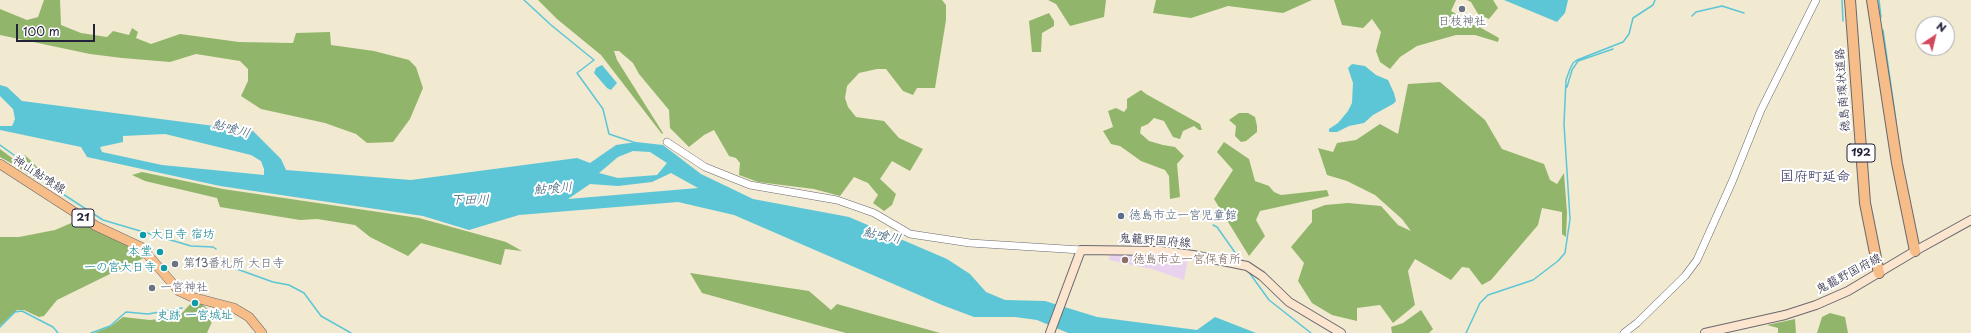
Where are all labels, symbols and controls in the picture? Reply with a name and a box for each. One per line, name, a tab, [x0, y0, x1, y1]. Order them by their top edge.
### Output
marker: 日枝神社	[1457, 4, 1467, 14]
place label: 日枝神社	[1438, 15, 1486, 29]
scale bar	[18, 16, 97, 42]
north arrow	[1915, 16, 1955, 56]
text: N	[1933, 17, 1950, 36]
text: 100 m	[23, 22, 60, 40]
street label: 徳島南環状道路	[1833, 48, 1853, 132]
water label: 鮎喰川	[210, 116, 252, 142]
road number: 192	[1847, 144, 1875, 162]
street label: 神山鮎喰線	[10, 153, 68, 197]
district label: 国府町延命	[1780, 169, 1850, 185]
water label: 鮎喰川	[533, 180, 573, 198]
water label: 下田川	[451, 192, 489, 208]
road number: 21	[72, 209, 94, 227]
place label: 徳島市立一宮児童館	[1129, 209, 1237, 223]
marker: 徳島市立一宮児童館	[1116, 211, 1126, 221]
water label: 鮎喰川	[861, 224, 903, 248]
place label: 大日寺 宿坊	[151, 228, 215, 242]
marker: 大日寺 宿坊	[138, 230, 148, 240]
street label: 鬼籠野国府線	[1119, 231, 1191, 251]
place label: 本堂	[128, 245, 152, 259]
marker: 本堂	[155, 247, 165, 257]
street label: 鬼籠野国府線	[1814, 251, 1884, 297]
place label: 徳島市立一宮保育所	[1133, 253, 1241, 267]
marker: 徳島市立一宮保育所	[1120, 255, 1130, 265]
place label: 第13番札所 大日寺	[183, 257, 284, 271]
marker: 第13番札所 大日寺	[170, 259, 180, 269]
place label: 一の宮大日寺	[84, 261, 156, 275]
marker: 一の宮大日寺	[159, 263, 169, 273]
place label: 一宮神社	[160, 281, 208, 295]
marker: 一宮神社	[147, 283, 157, 293]
marker: 史跡 一宮城址	[190, 298, 200, 308]
place label: 史跡 一宮城址	[157, 309, 233, 323]

